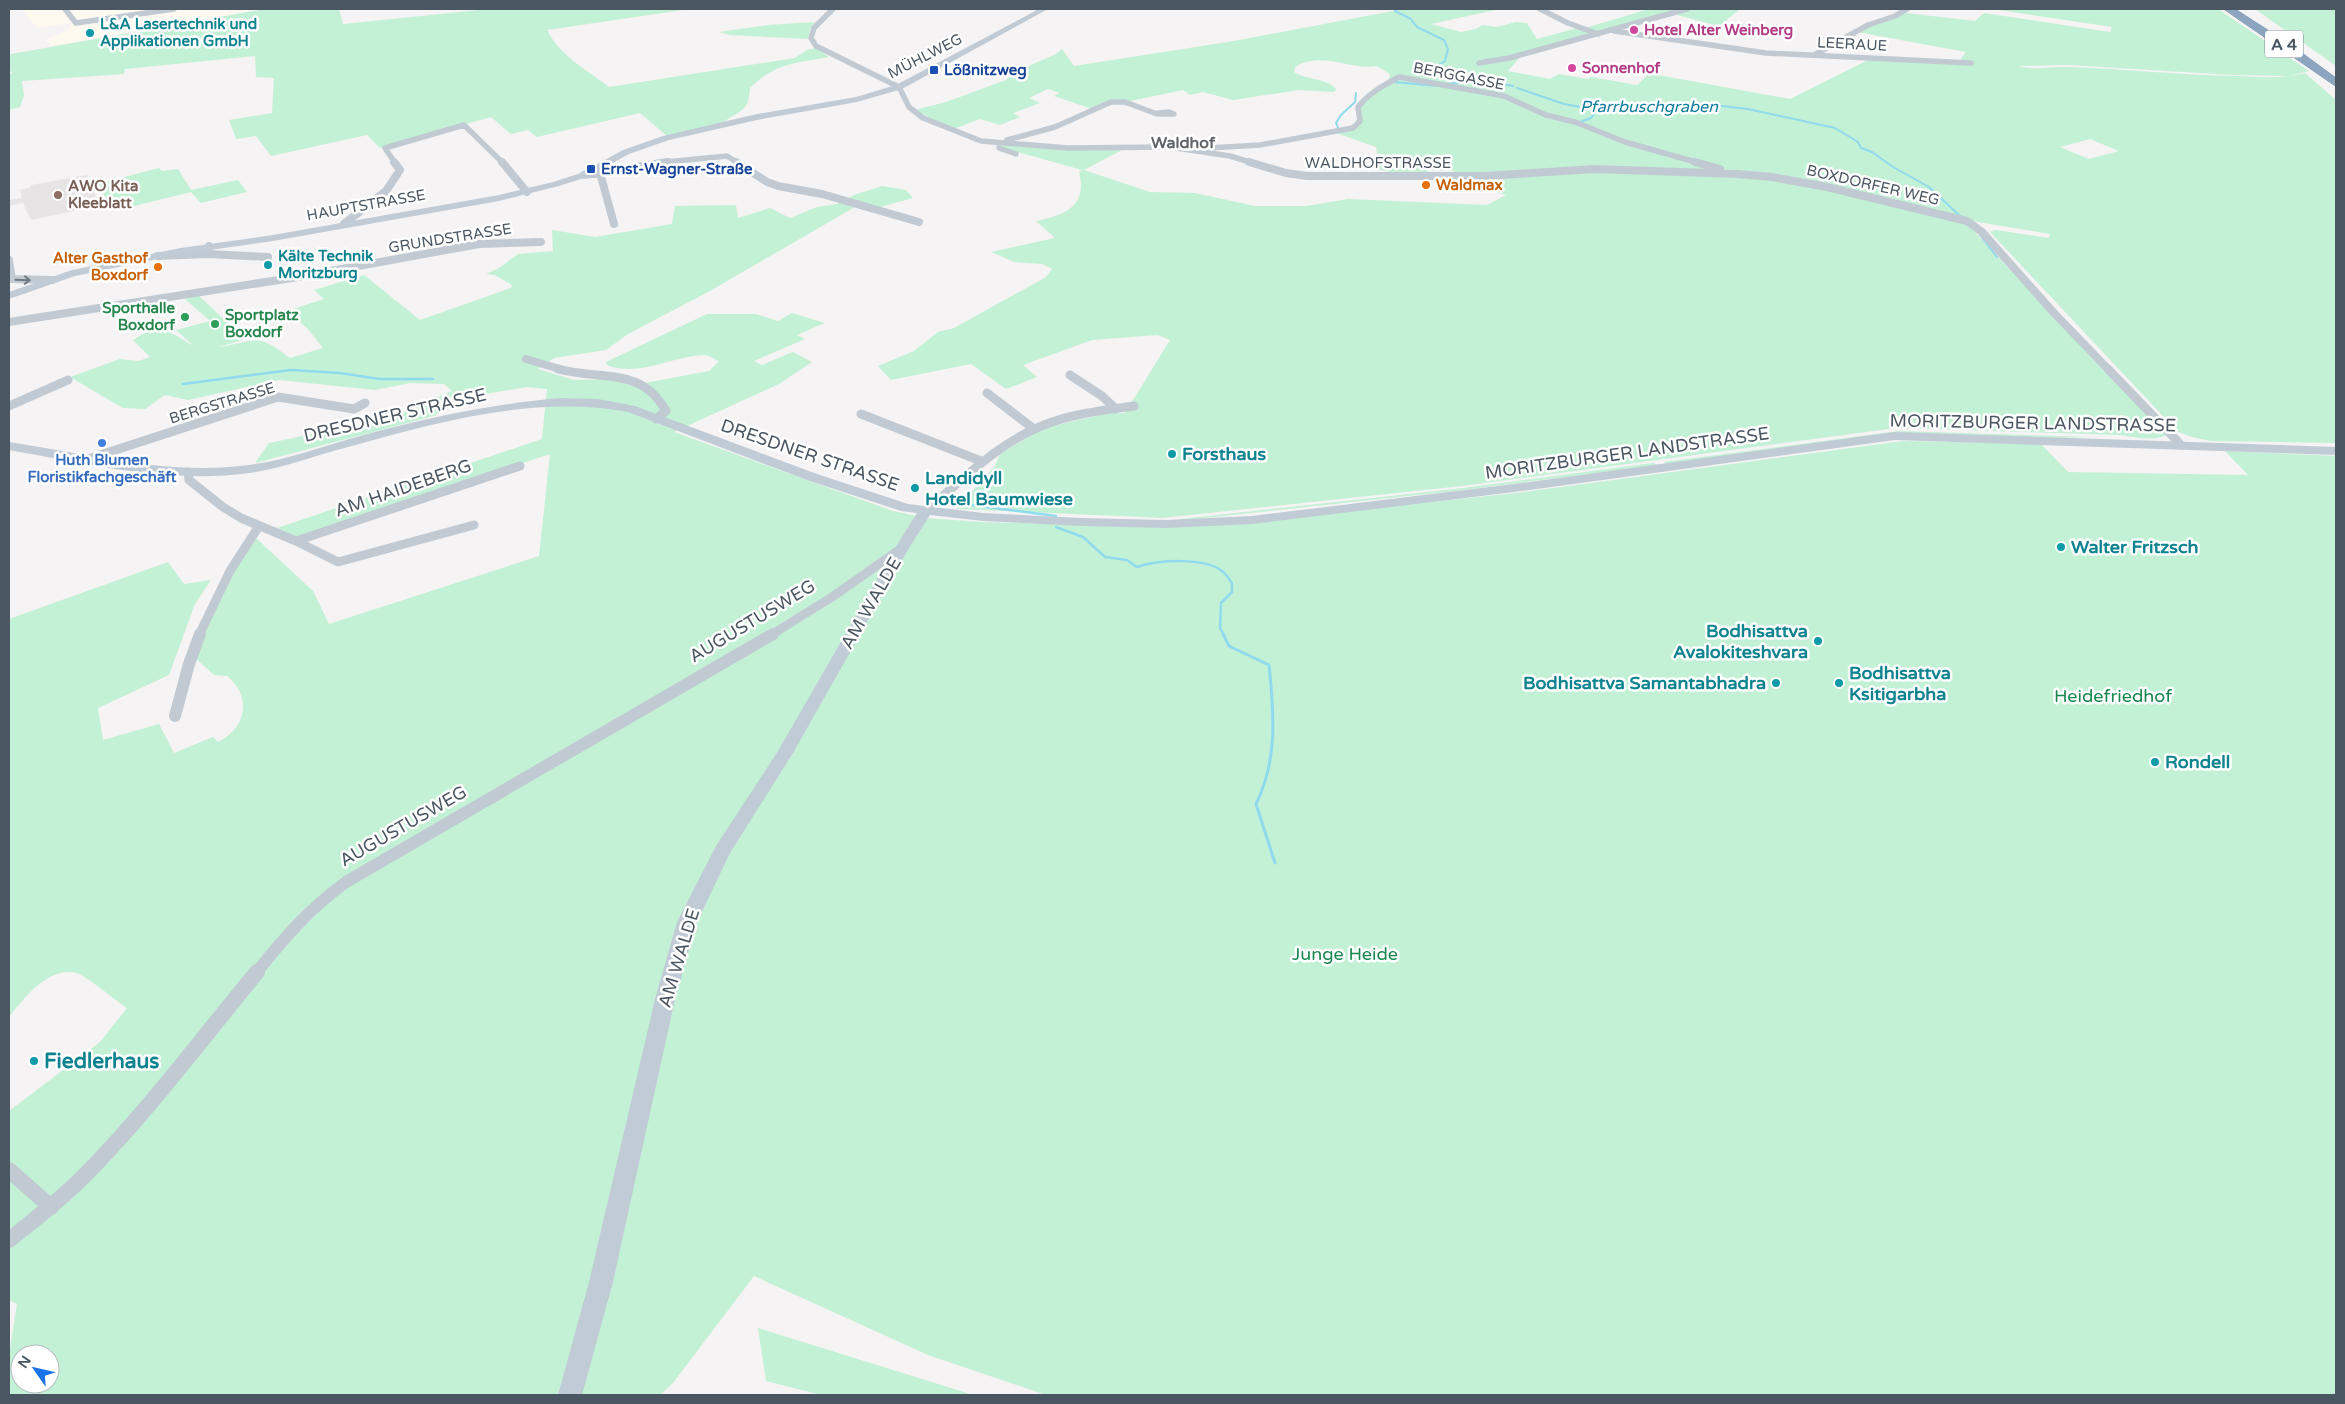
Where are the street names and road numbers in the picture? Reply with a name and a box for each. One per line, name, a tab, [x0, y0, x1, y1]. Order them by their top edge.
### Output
street label: MÜHLWEG	[885, 30, 965, 82]
road number: A 4	[2265, 31, 2303, 58]
street label: LEERAUE	[1816, 33, 1888, 55]
street label: BERGGASSE	[1412, 58, 1506, 94]
street label: WALDHOFSTRASSE	[1305, 154, 1451, 172]
street label: BOXDORFER WEG	[1805, 161, 1941, 209]
street label: HAUPTSTRASSE	[305, 186, 427, 224]
street label: GRUNDSTRASSE	[387, 219, 513, 257]
street label: BERGSTRASSE	[167, 378, 277, 428]
street label: DRESDNER STRASSE	[301, 383, 489, 447]
street label: MORITZBURGER LANDSTRASSE	[1890, 410, 2176, 436]
street label: DRESDNER STRASSE	[718, 414, 902, 496]
street label: MORITZBURGER LANDSTRASSE	[1484, 422, 1770, 484]
street label: AM HAIDEBERG	[332, 454, 474, 522]
street label: AM WALDE	[836, 553, 906, 653]
street label: AUGUSTUSWEG	[685, 575, 819, 667]
street label: AUGUSTUSWEG	[335, 781, 471, 871]
street label: AM WALDE	[653, 906, 705, 1010]

